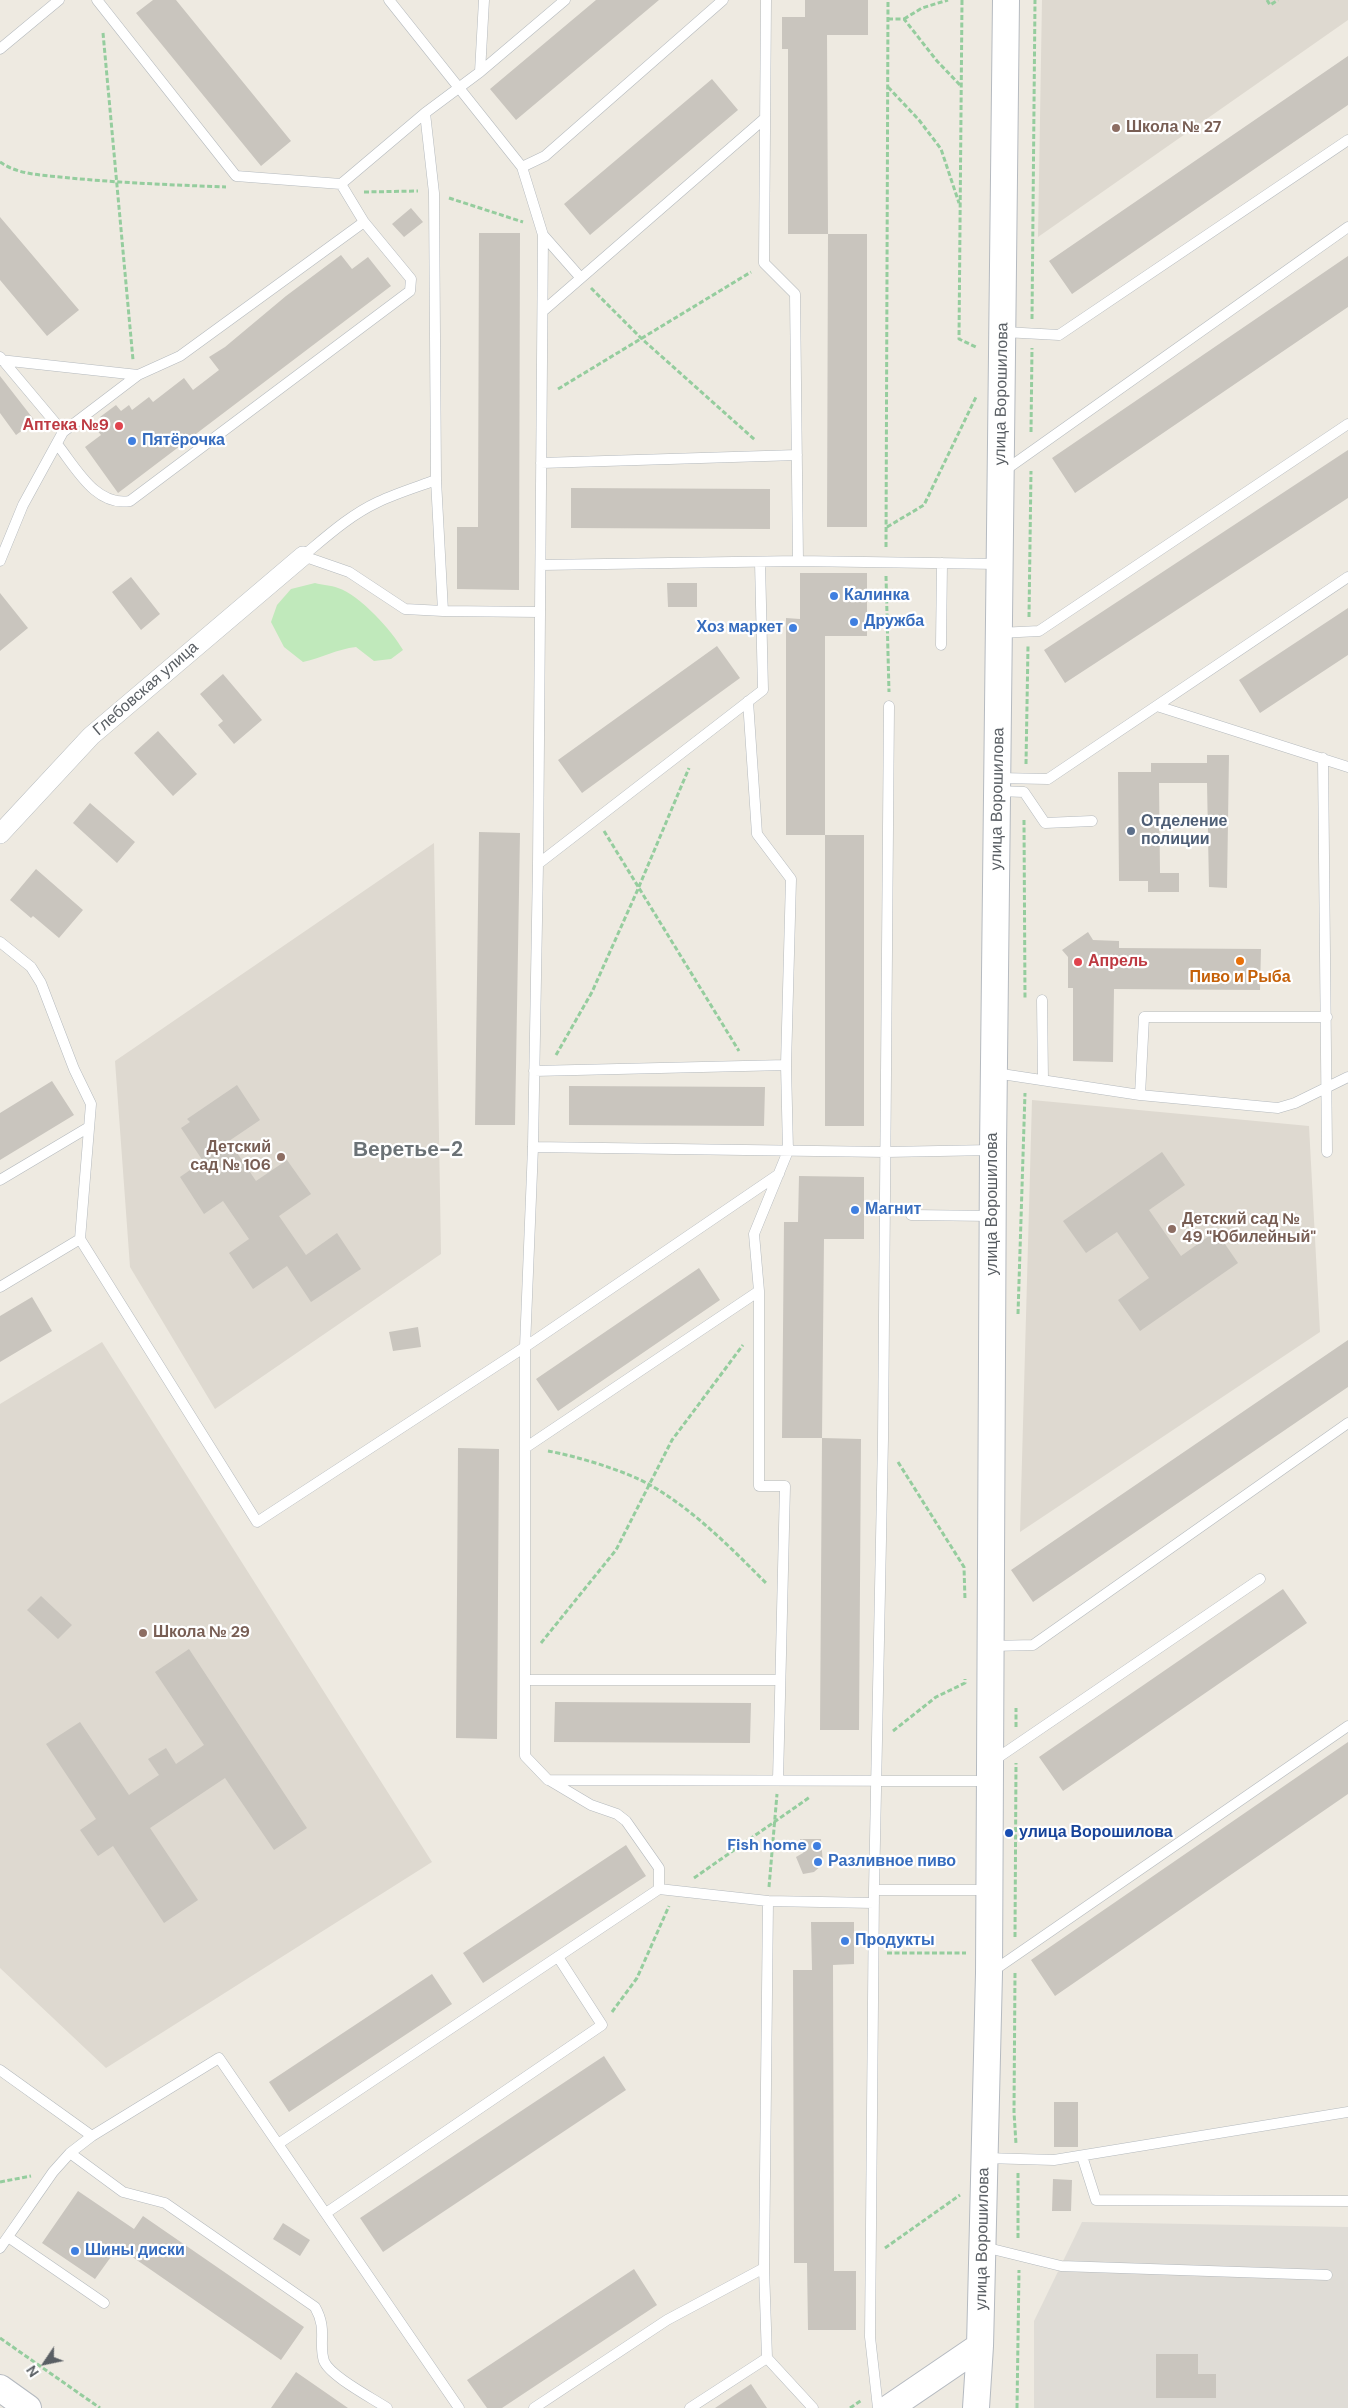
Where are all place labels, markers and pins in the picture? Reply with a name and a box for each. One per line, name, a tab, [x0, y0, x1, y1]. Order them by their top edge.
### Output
place label: Школа № 27	[1126, 118, 1221, 138]
marker: Школа № 27	[1110, 122, 1122, 134]
place label: Аптека №9	[22, 416, 109, 436]
marker: Аптека №9	[113, 420, 125, 432]
place label: Пятёрочка	[142, 431, 225, 451]
marker: Пятёрочка	[126, 435, 138, 447]
place label: Калинка	[844, 586, 909, 606]
marker: Калинка	[828, 590, 840, 602]
place label: Дружба	[864, 612, 924, 632]
marker: Дружба	[848, 616, 860, 628]
place label: Хоз маркет	[696, 618, 783, 638]
marker: Хоз маркет	[787, 622, 799, 634]
place label: Отделение полиции	[1141, 812, 1227, 850]
marker: Отделение полиции	[1125, 825, 1137, 837]
place label: Апрель	[1088, 952, 1148, 972]
marker: Пиво и Рыба	[1234, 955, 1246, 967]
marker: Апрель	[1072, 956, 1084, 968]
place label: Пиво и Рыба	[1189, 968, 1291, 988]
place label: Детский сад № 106	[190, 1138, 271, 1176]
marker: Детский сад № 106	[275, 1151, 287, 1163]
place label: Магнит	[865, 1200, 921, 1220]
marker: Магнит	[849, 1204, 861, 1216]
place label: Детский сад № 49 "Юбилейный"	[1182, 1210, 1316, 1248]
marker: Детский сад № 49 "Юбилейный"	[1166, 1223, 1178, 1235]
place label: Школа № 29	[153, 1623, 250, 1643]
marker: Школа № 29	[137, 1627, 149, 1639]
place label: улица Ворошилова	[1019, 1823, 1173, 1843]
marker: улица Ворошилова	[1003, 1827, 1015, 1839]
place label: Fish home	[727, 1836, 807, 1856]
marker: Fish home	[811, 1840, 823, 1852]
place label: Разливное пиво	[828, 1852, 956, 1872]
marker: Разливное пиво	[812, 1856, 824, 1868]
place label: Продукты	[855, 1931, 935, 1951]
marker: Продукты	[839, 1935, 851, 1947]
place label: Шины диски	[85, 2241, 185, 2261]
marker: Шины диски	[69, 2245, 81, 2257]

